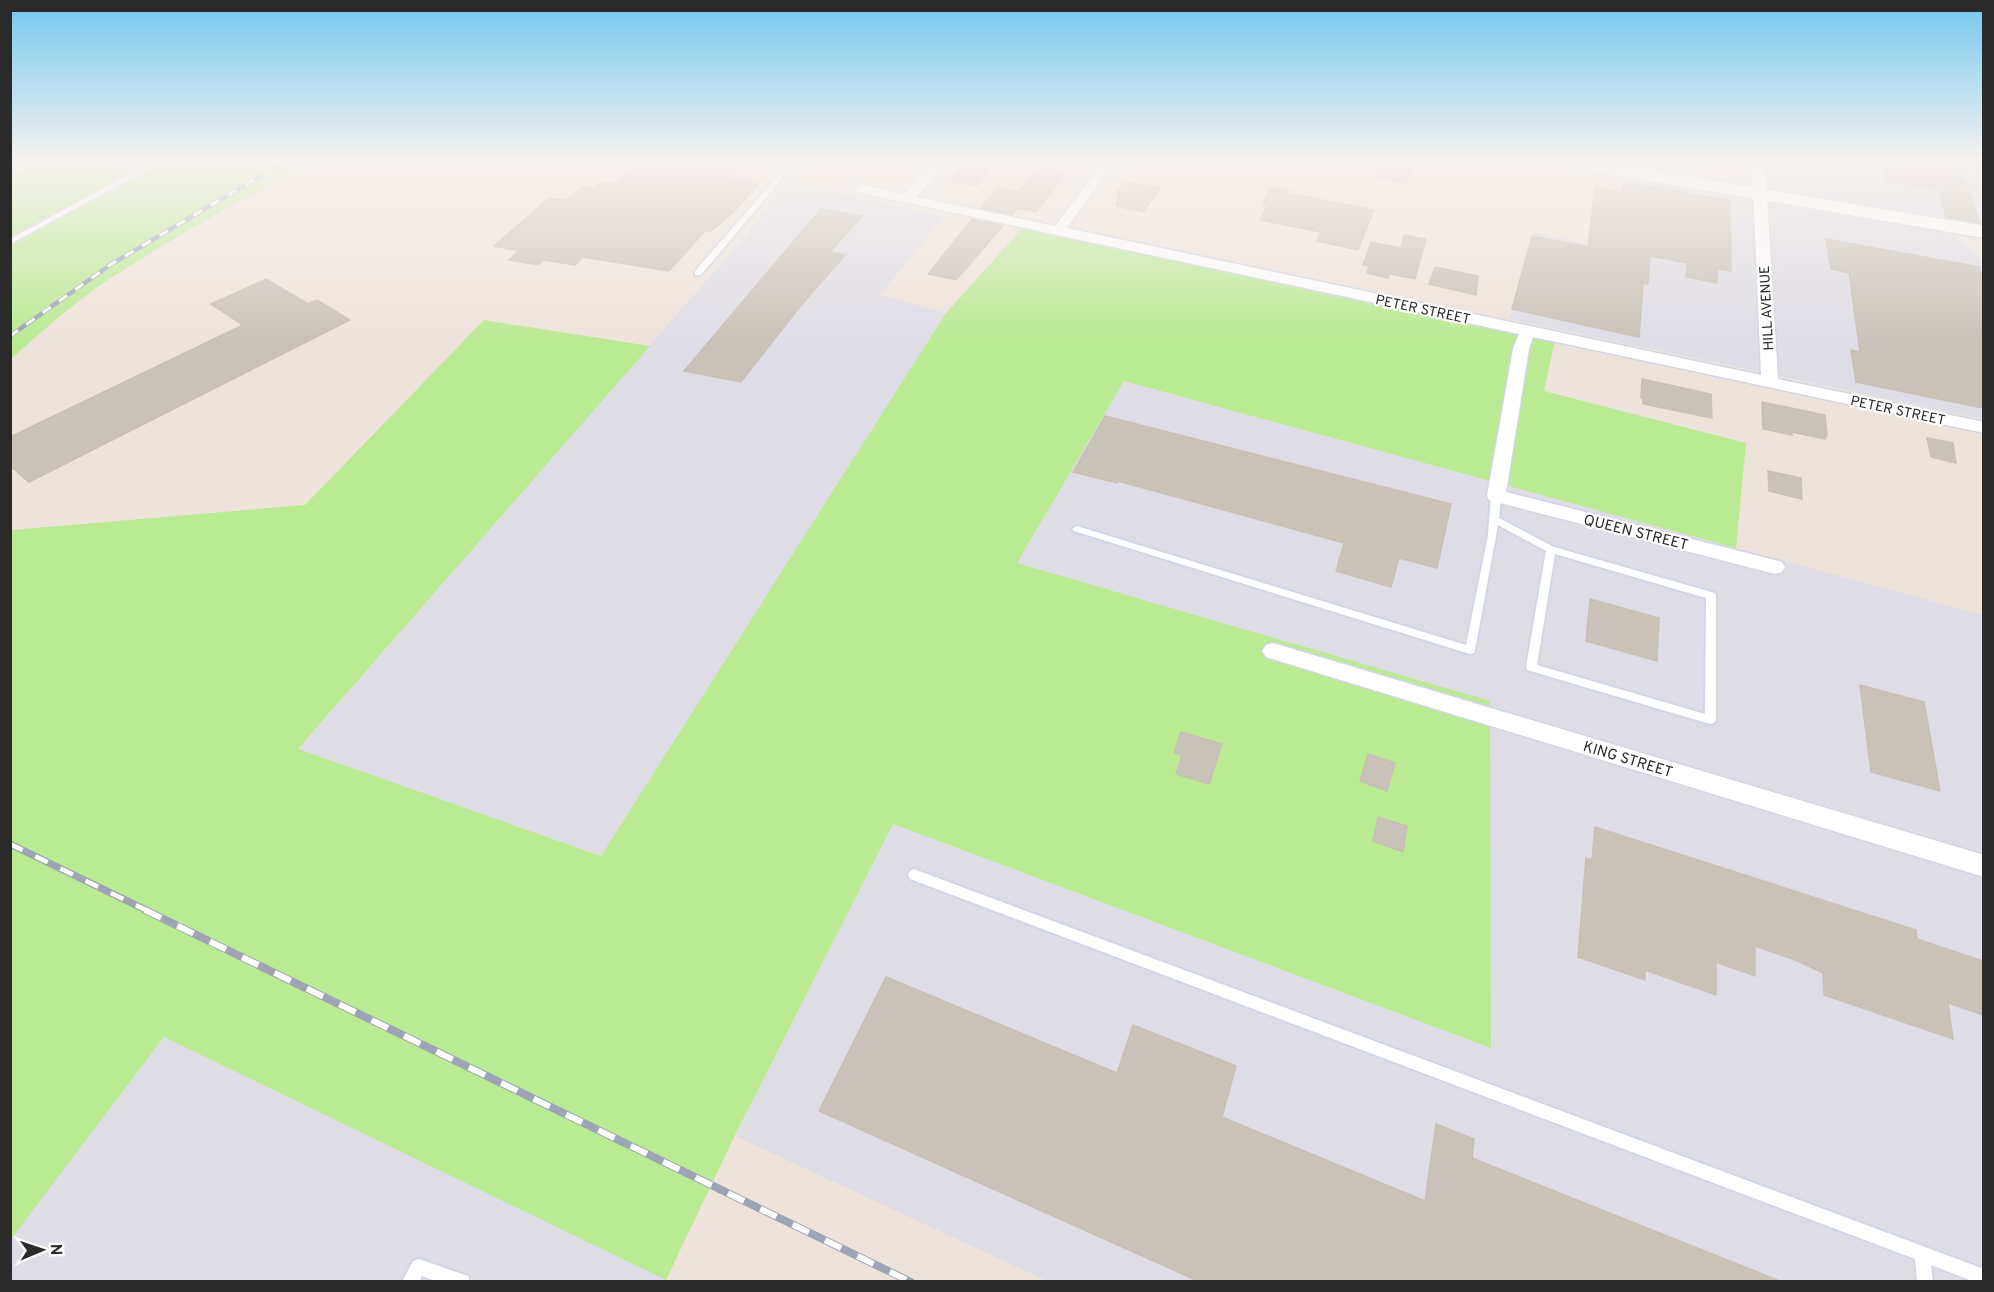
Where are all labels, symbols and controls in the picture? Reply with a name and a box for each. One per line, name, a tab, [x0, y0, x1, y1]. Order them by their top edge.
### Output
street label: HILL AVENUE	[1757, 265, 1778, 351]
street label: PETER STREET	[1374, 292, 1472, 329]
street label: PETER STREET	[1849, 393, 1947, 430]
street label: QUEEN STREET	[1581, 511, 1690, 556]
street label: KING STREET	[1581, 738, 1675, 783]
north arrow	[12, 1220, 72, 1280]
text: N	[45, 1243, 65, 1256]

